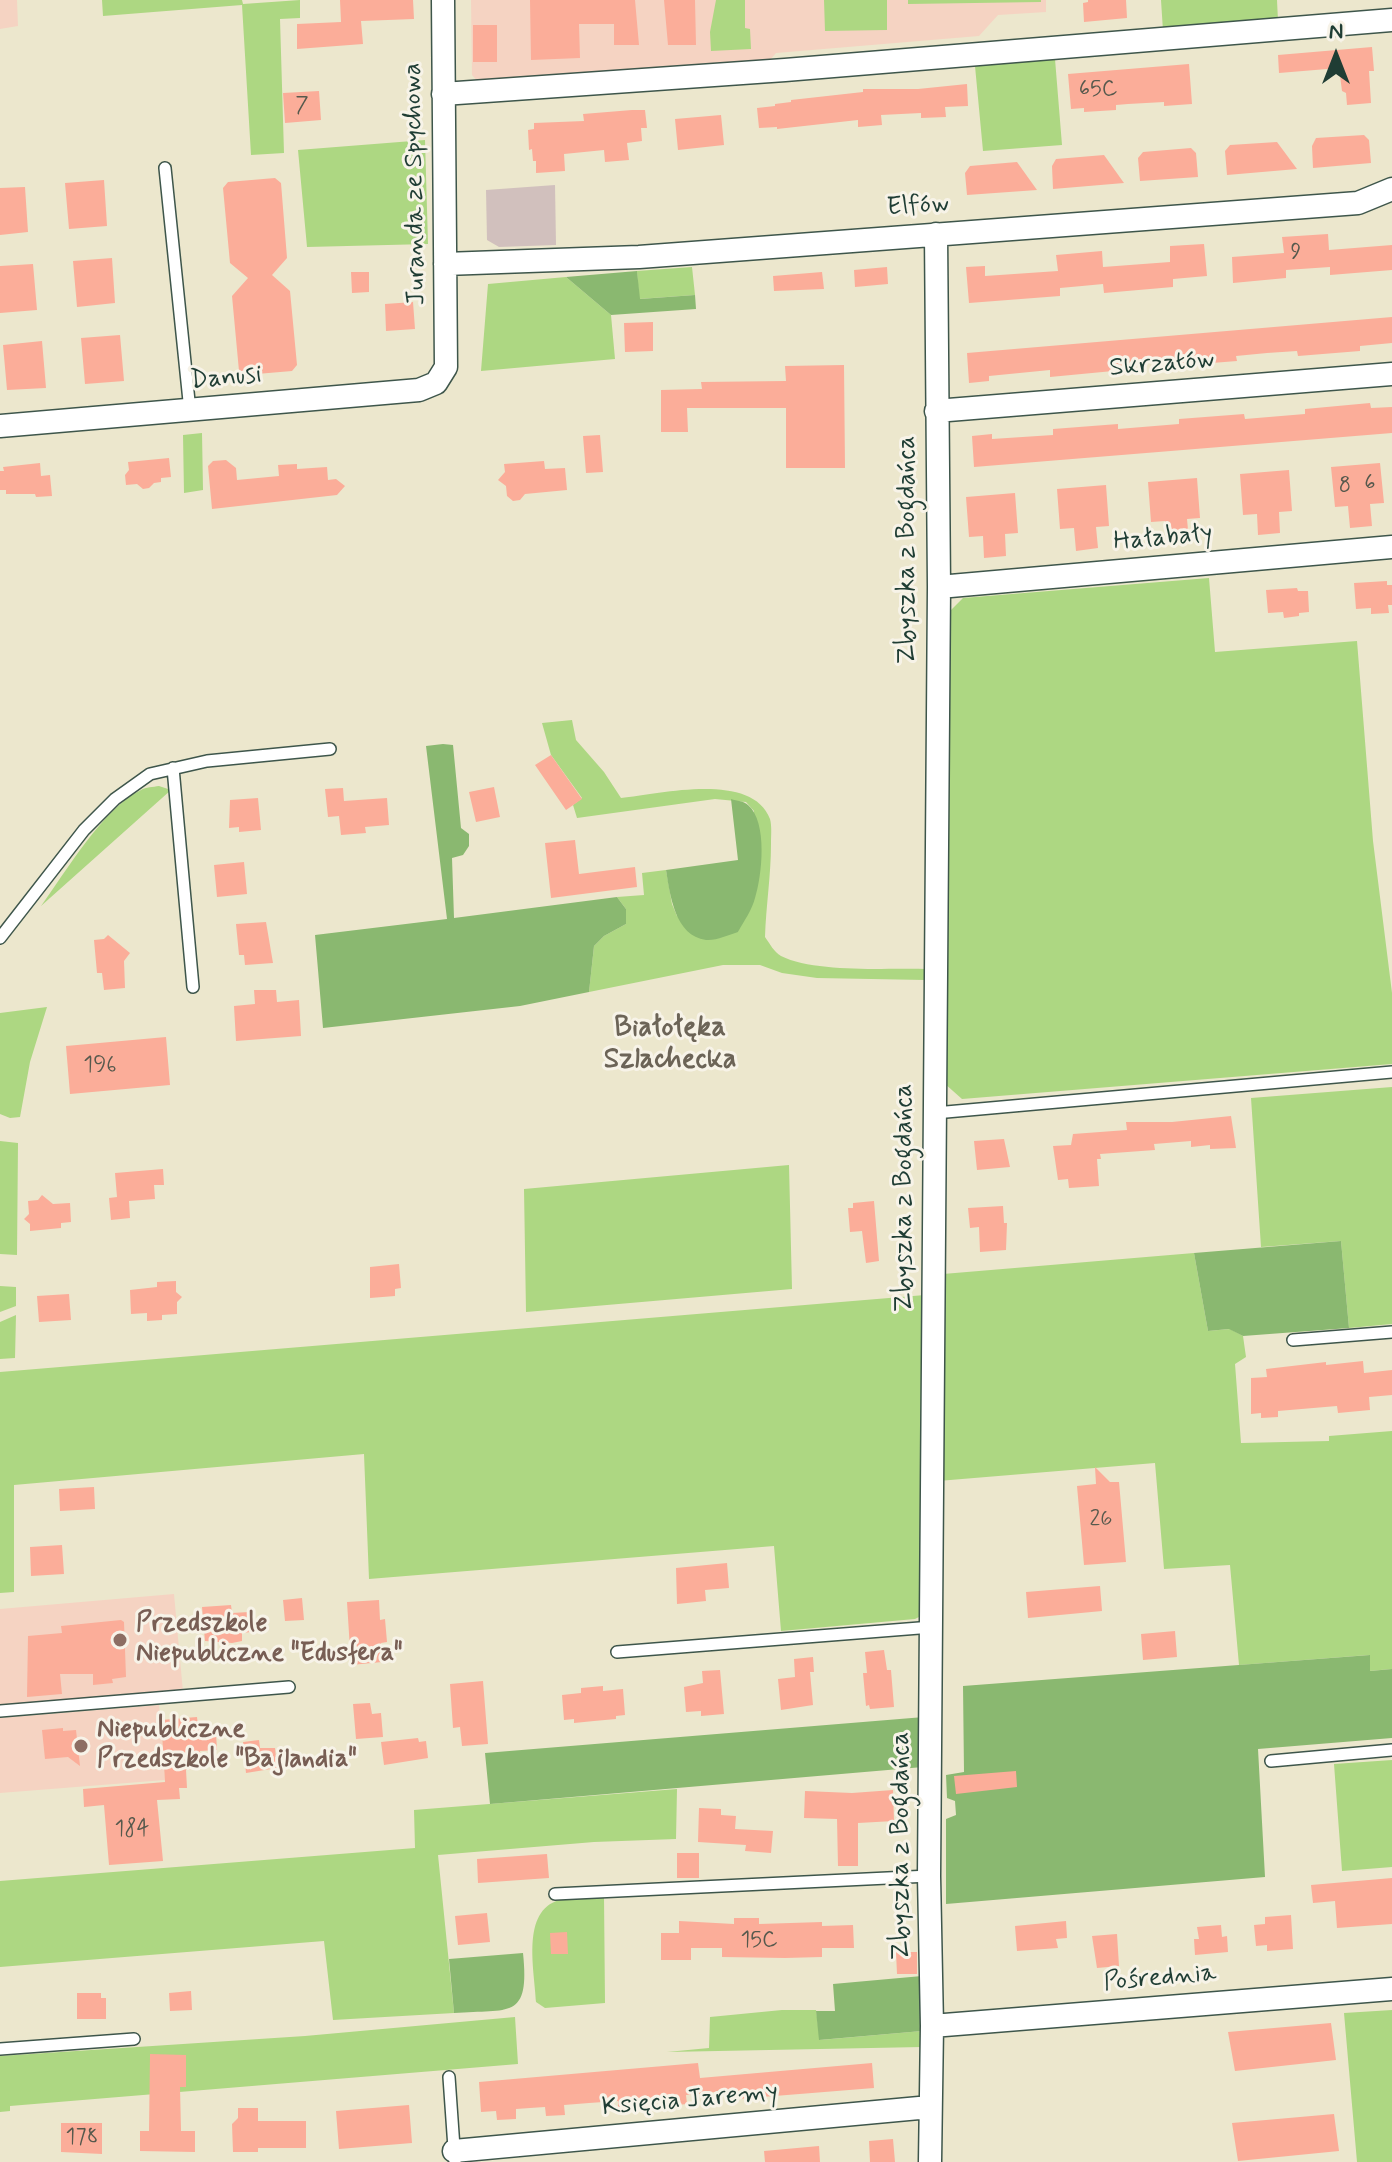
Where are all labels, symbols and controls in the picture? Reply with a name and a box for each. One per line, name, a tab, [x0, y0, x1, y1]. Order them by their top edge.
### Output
north arrow	[1296, 16, 1376, 96]
text: N	[1329, 18, 1343, 46]
street label: Juranda ze Spychowa	[398, 62, 434, 306]
house number: 65C	[1079, 77, 1117, 103]
house number: 7	[295, 94, 309, 120]
street label: Elfów	[886, 189, 950, 225]
house number: 9	[1291, 240, 1301, 266]
street label: Skrzatów	[1108, 345, 1216, 385]
street label: Danusi	[189, 360, 263, 398]
street label: Zbyszka z Bogdańca	[893, 436, 925, 664]
house number: 6	[1364, 471, 1376, 497]
house number: 8	[1339, 474, 1351, 500]
street label: Hałabały	[1112, 519, 1214, 559]
district label: Białołęka Szlachecka	[604, 1012, 736, 1078]
house number: 196	[83, 1053, 117, 1079]
street label: Zbyszka z Bogdańca	[890, 1084, 922, 1312]
house number: 26	[1090, 1507, 1112, 1533]
place label: Przedszkole Niepubliczne "Edusfera"	[136, 1609, 403, 1670]
marker: Przedszkole Niepubliczne "Edusfera"	[111, 1631, 129, 1649]
place label: Niepubliczne Przedszkole "Bajlandia"	[97, 1715, 357, 1776]
street label: Zbyszka z Bogdańca	[887, 1732, 919, 1960]
marker: Niepubliczne Przedszkole "Bajlandia"	[72, 1737, 90, 1755]
house number: 184	[115, 1817, 149, 1843]
house number: 15C	[740, 1928, 778, 1954]
street label: Pośrednia	[1102, 1959, 1218, 1999]
street label: Księcia Jaremy	[601, 2078, 779, 2124]
house number: 178	[66, 2125, 98, 2151]

